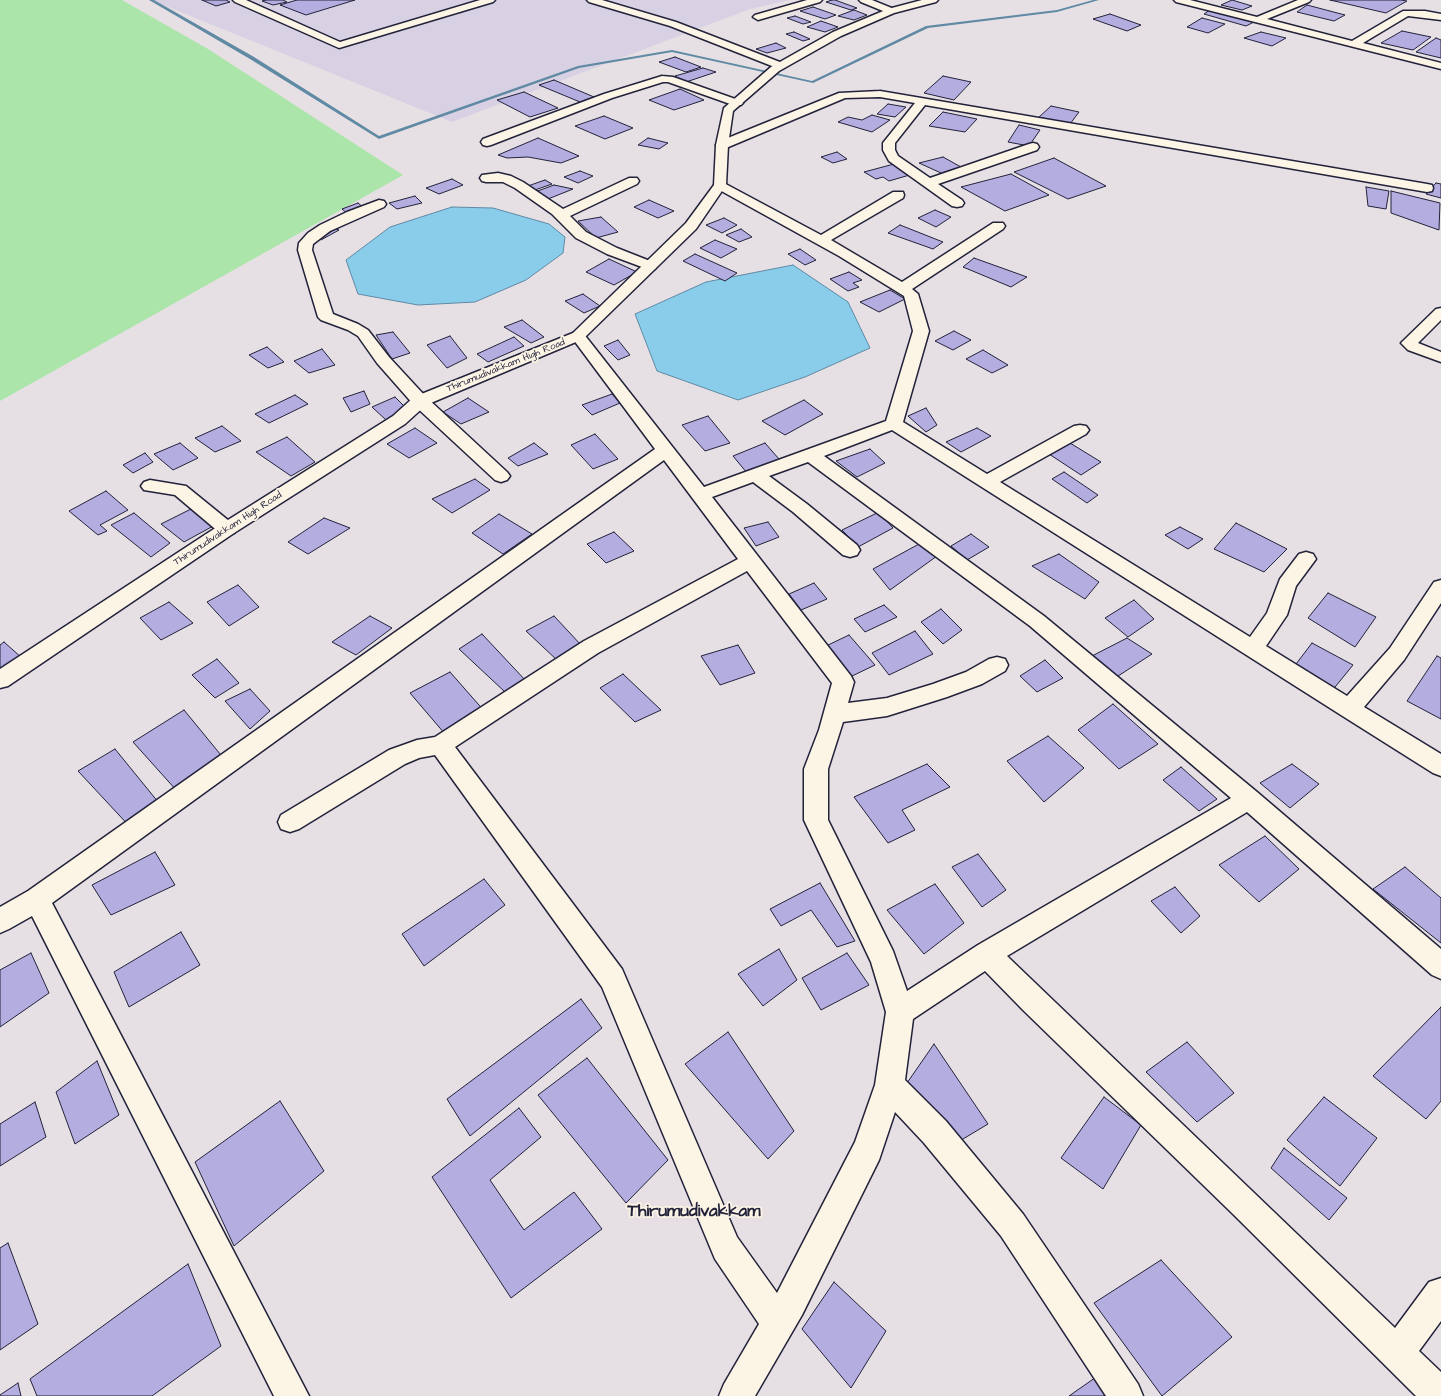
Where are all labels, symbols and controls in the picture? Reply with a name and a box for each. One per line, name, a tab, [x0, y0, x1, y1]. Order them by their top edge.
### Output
street label: Thirumudivakkam High Road	[445, 337, 567, 395]
street label: Thirumudivakkam High Road	[172, 489, 284, 569]
district label: Thirumudivakkam	[628, 1202, 760, 1222]

